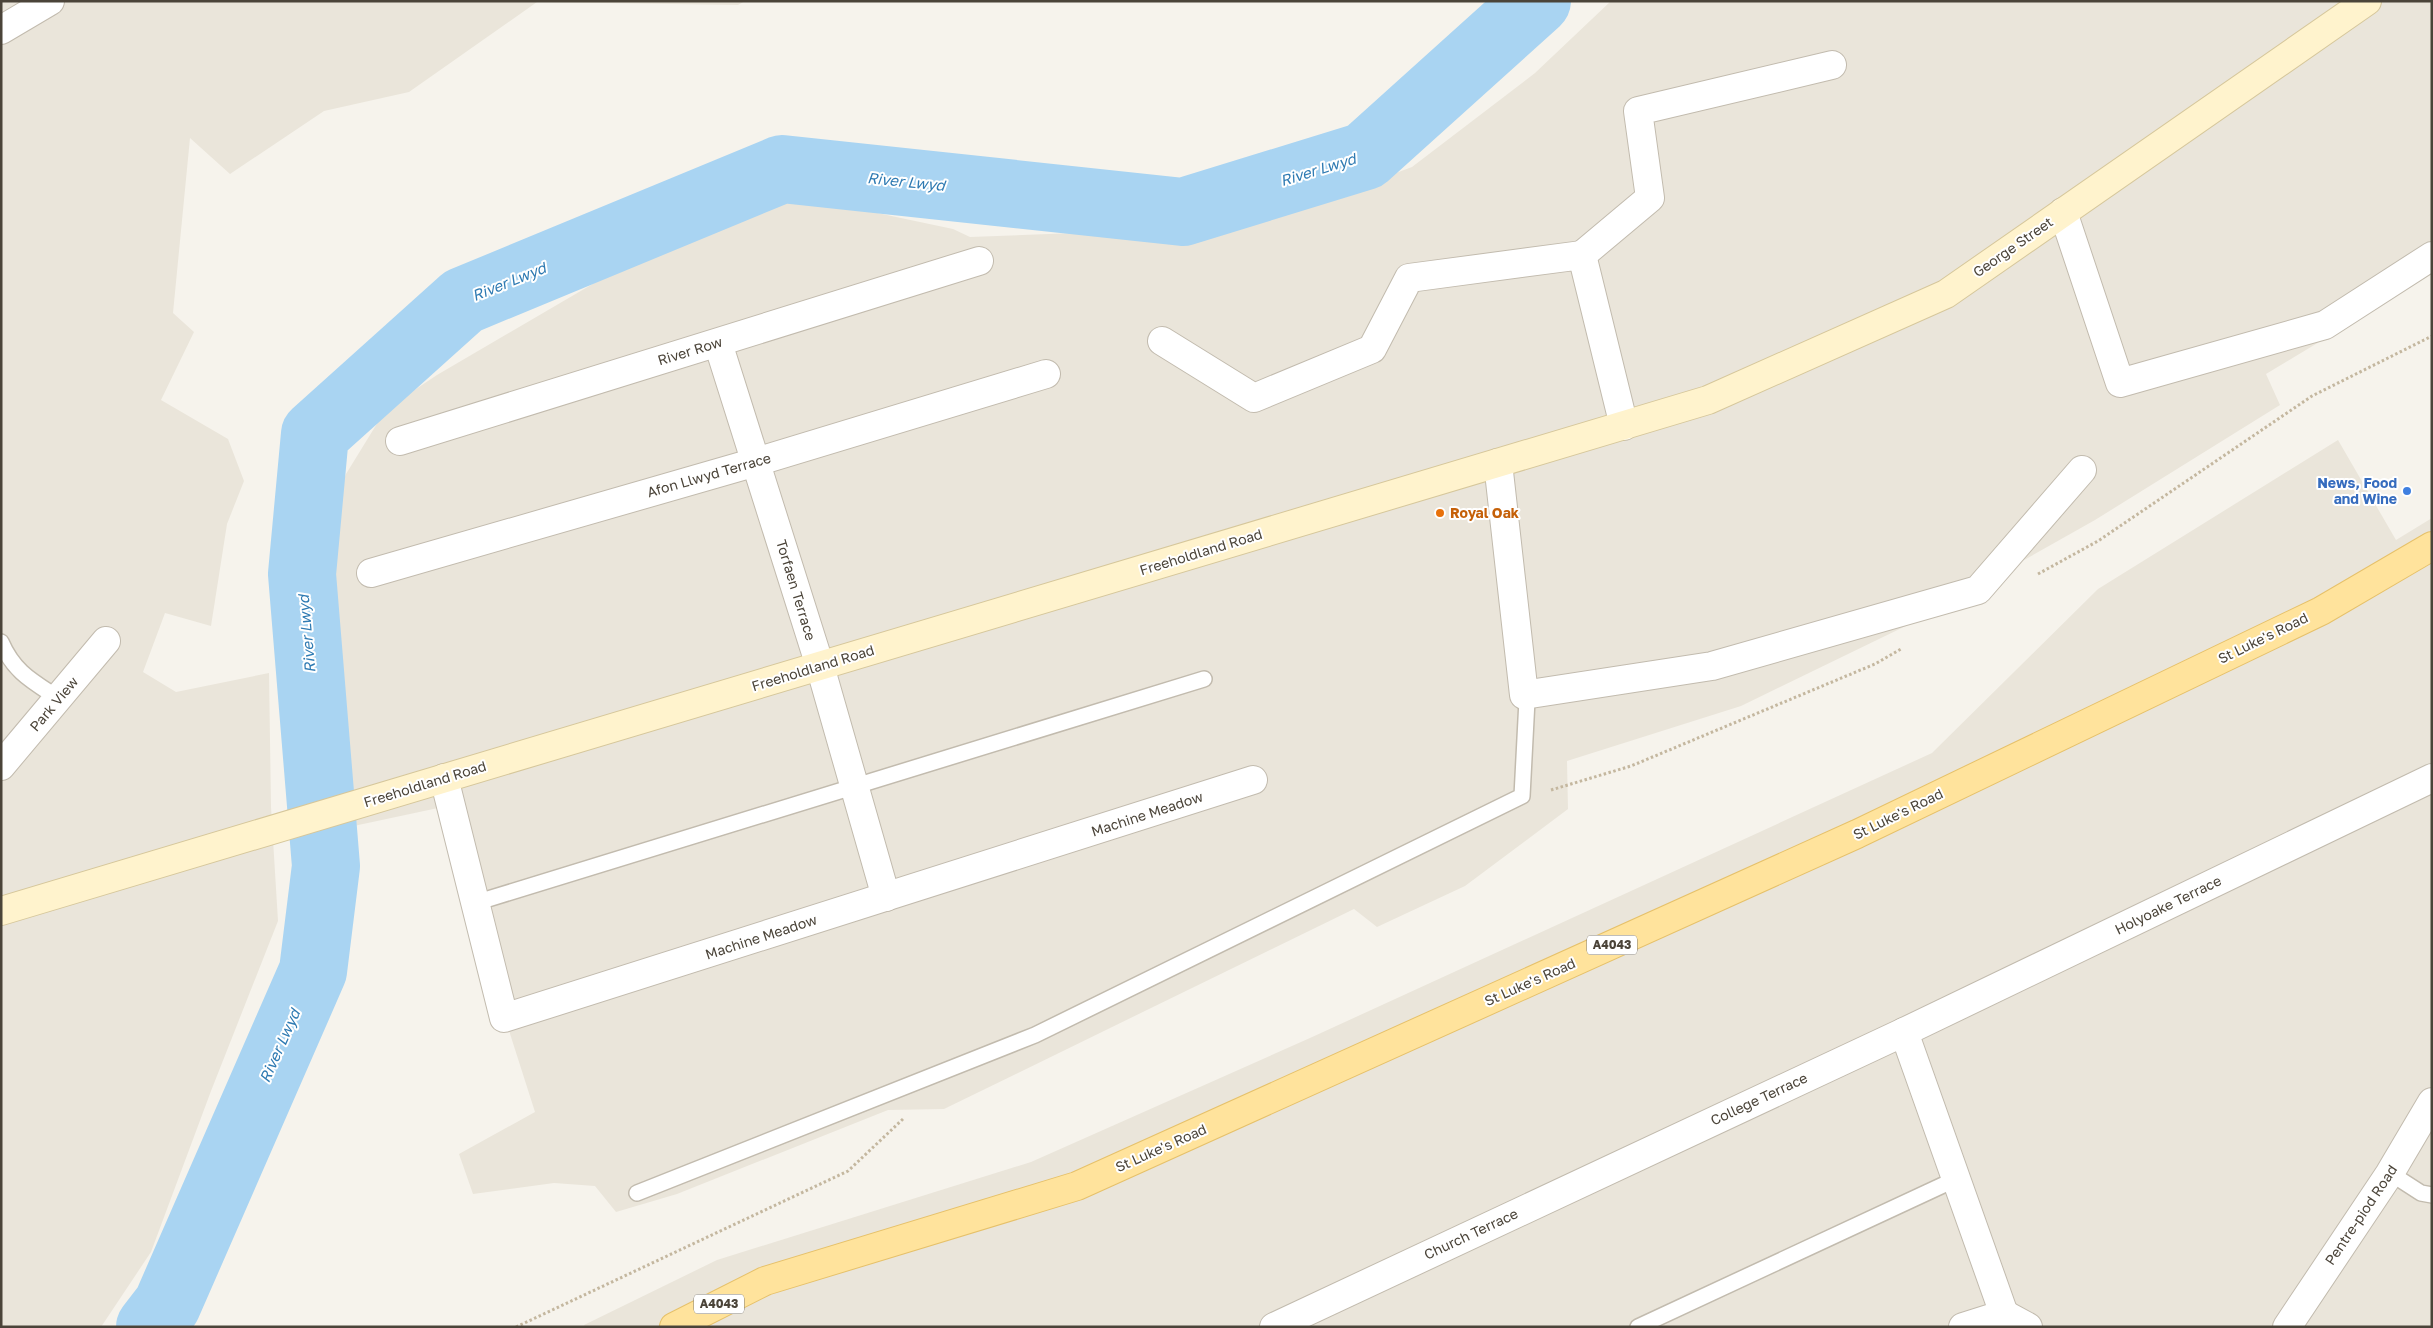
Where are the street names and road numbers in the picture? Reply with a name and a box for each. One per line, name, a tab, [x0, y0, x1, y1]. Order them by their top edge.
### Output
street label: George Street	[1970, 213, 2056, 280]
street label: River Row	[655, 333, 724, 368]
street label: Afon Llwyd Terrace	[645, 449, 773, 500]
street label: Freeholdland Road	[1138, 525, 1264, 578]
street label: Torfaen Terrace	[773, 537, 820, 642]
street label: St Luke's Road	[2215, 608, 2310, 667]
street label: Freeholdland Road	[750, 641, 876, 694]
street label: Park View	[26, 673, 81, 735]
street label: Freeholdland Road	[362, 757, 488, 810]
street label: St Luke's Road	[1850, 784, 1945, 843]
street label: Machine Meadow	[1089, 787, 1205, 840]
street label: Holyoake Terrace	[2112, 871, 2224, 938]
street label: Machine Meadow	[703, 910, 819, 963]
road number: A4043	[1587, 936, 1637, 954]
street label: St Luke's Road	[1482, 954, 1578, 1009]
street label: College Terrace	[1708, 1069, 1810, 1128]
street label: St Luke's Road	[1113, 1120, 1209, 1175]
street label: Pentre-piod Road	[2321, 1161, 2400, 1268]
street label: Church Terrace	[1421, 1204, 1520, 1263]
road number: A4043	[694, 1295, 744, 1314]

